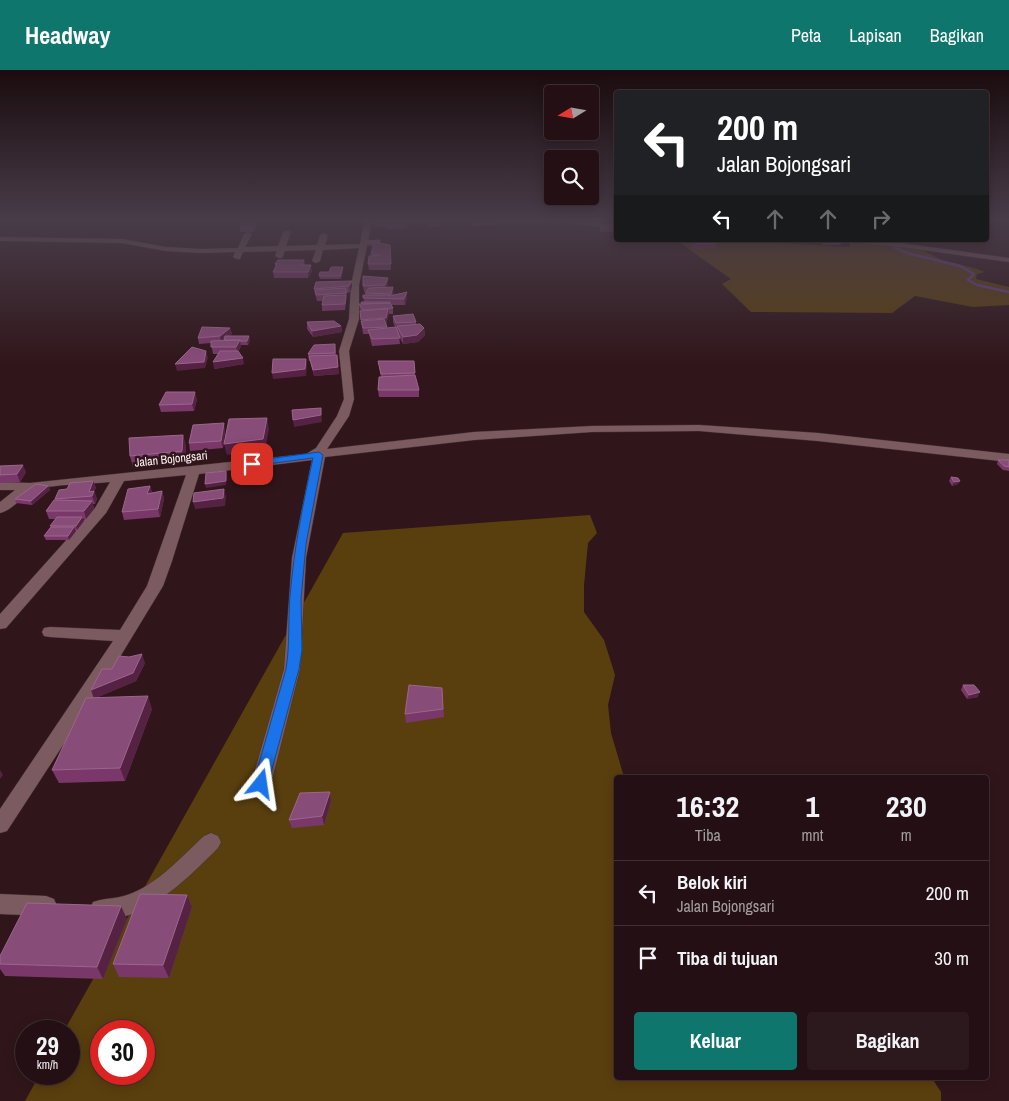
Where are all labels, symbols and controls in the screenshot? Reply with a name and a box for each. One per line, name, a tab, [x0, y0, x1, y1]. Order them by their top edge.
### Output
text: Headway	[25, 19, 110, 51]
text: Peta	[791, 23, 821, 48]
text: Lapisan	[849, 23, 902, 48]
text: Bagikan	[930, 23, 984, 48]
north arrow	[544, 85, 599, 140]
map controls	[544, 85, 599, 205]
text: 200 m	[717, 104, 798, 151]
icon: left	[634, 110, 699, 175]
text: Jalan Bojongsari	[717, 149, 851, 179]
button: search	[544, 150, 599, 205]
icon: left	[708, 205, 736, 233]
icon: ahead	[761, 205, 789, 233]
icon: ahead	[814, 205, 842, 233]
icon: right	[867, 205, 895, 233]
pin	[231, 443, 273, 485]
street label: Jalan Bojongsari	[134, 447, 208, 471]
icon: arrive	[238, 450, 266, 478]
position arrow	[234, 757, 286, 809]
text: 16:32	[676, 786, 739, 826]
text: 1	[806, 786, 819, 826]
text: 230	[886, 786, 927, 826]
text: Tiba	[695, 824, 721, 846]
text: mnt	[801, 824, 823, 846]
text: m	[901, 824, 912, 846]
text: Belok kiri	[677, 869, 747, 895]
icon: left	[634, 879, 662, 907]
text: 200 m	[926, 880, 969, 906]
text: Jalan Bojongsari	[677, 895, 775, 917]
icon: arrive	[634, 944, 662, 972]
text: Tiba di tujuan	[677, 945, 778, 971]
text: 30 m	[934, 945, 969, 971]
button: Keluar	[634, 1012, 797, 1070]
button: Bagikan	[807, 1012, 969, 1070]
speed limit sign: 30	[90, 1020, 155, 1085]
text: 29	[36, 1029, 59, 1063]
text: km/h	[37, 1057, 58, 1073]

